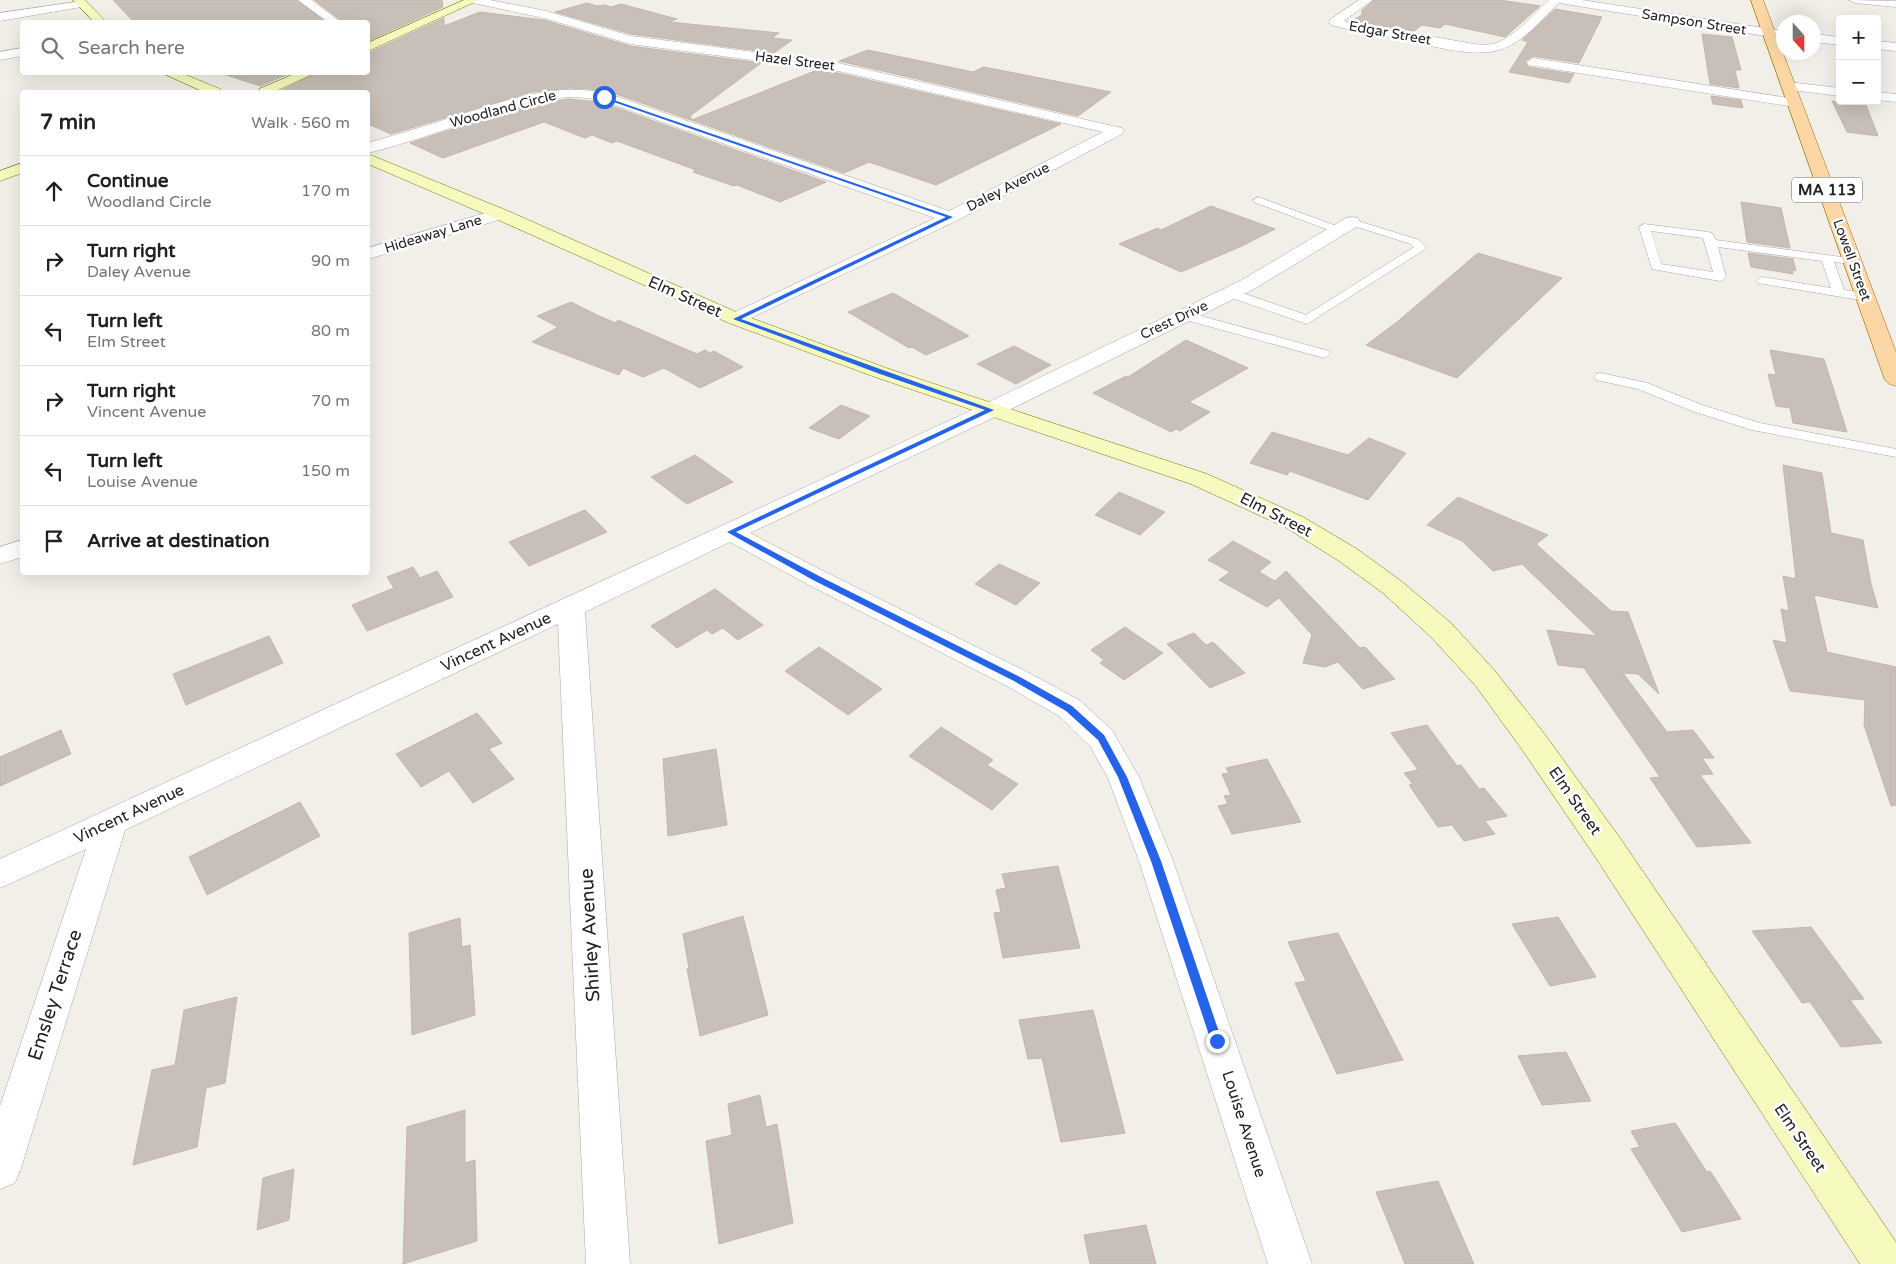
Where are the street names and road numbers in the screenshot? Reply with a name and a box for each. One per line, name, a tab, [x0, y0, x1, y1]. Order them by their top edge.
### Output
street label: Sampson Street	[1641, 5, 1748, 39]
street label: Edgar Street	[1348, 17, 1433, 49]
street label: Hazel Street	[754, 48, 837, 74]
street label: Woodland Circle	[448, 87, 558, 131]
street label: Daley Avenue	[964, 159, 1052, 215]
road number: MA 113	[1792, 178, 1862, 202]
street label: Hideaway Lane	[382, 211, 484, 257]
street label: Lowell Street	[1829, 217, 1875, 304]
street label: Elm Street	[645, 272, 725, 322]
street label: Crest Drive	[1137, 297, 1211, 343]
street label: Elm Street	[1236, 488, 1316, 542]
street label: Vincent Avenue	[438, 608, 554, 676]
street label: Elm Street	[1544, 763, 1606, 839]
street label: Vincent Avenue	[71, 780, 187, 848]
street label: Shirley Avenue	[576, 868, 604, 1002]
street label: Emsley Terrace	[23, 927, 87, 1063]
street label: Louise Avenue	[1217, 1068, 1271, 1180]
street label: Elm Street	[1770, 1100, 1830, 1176]

